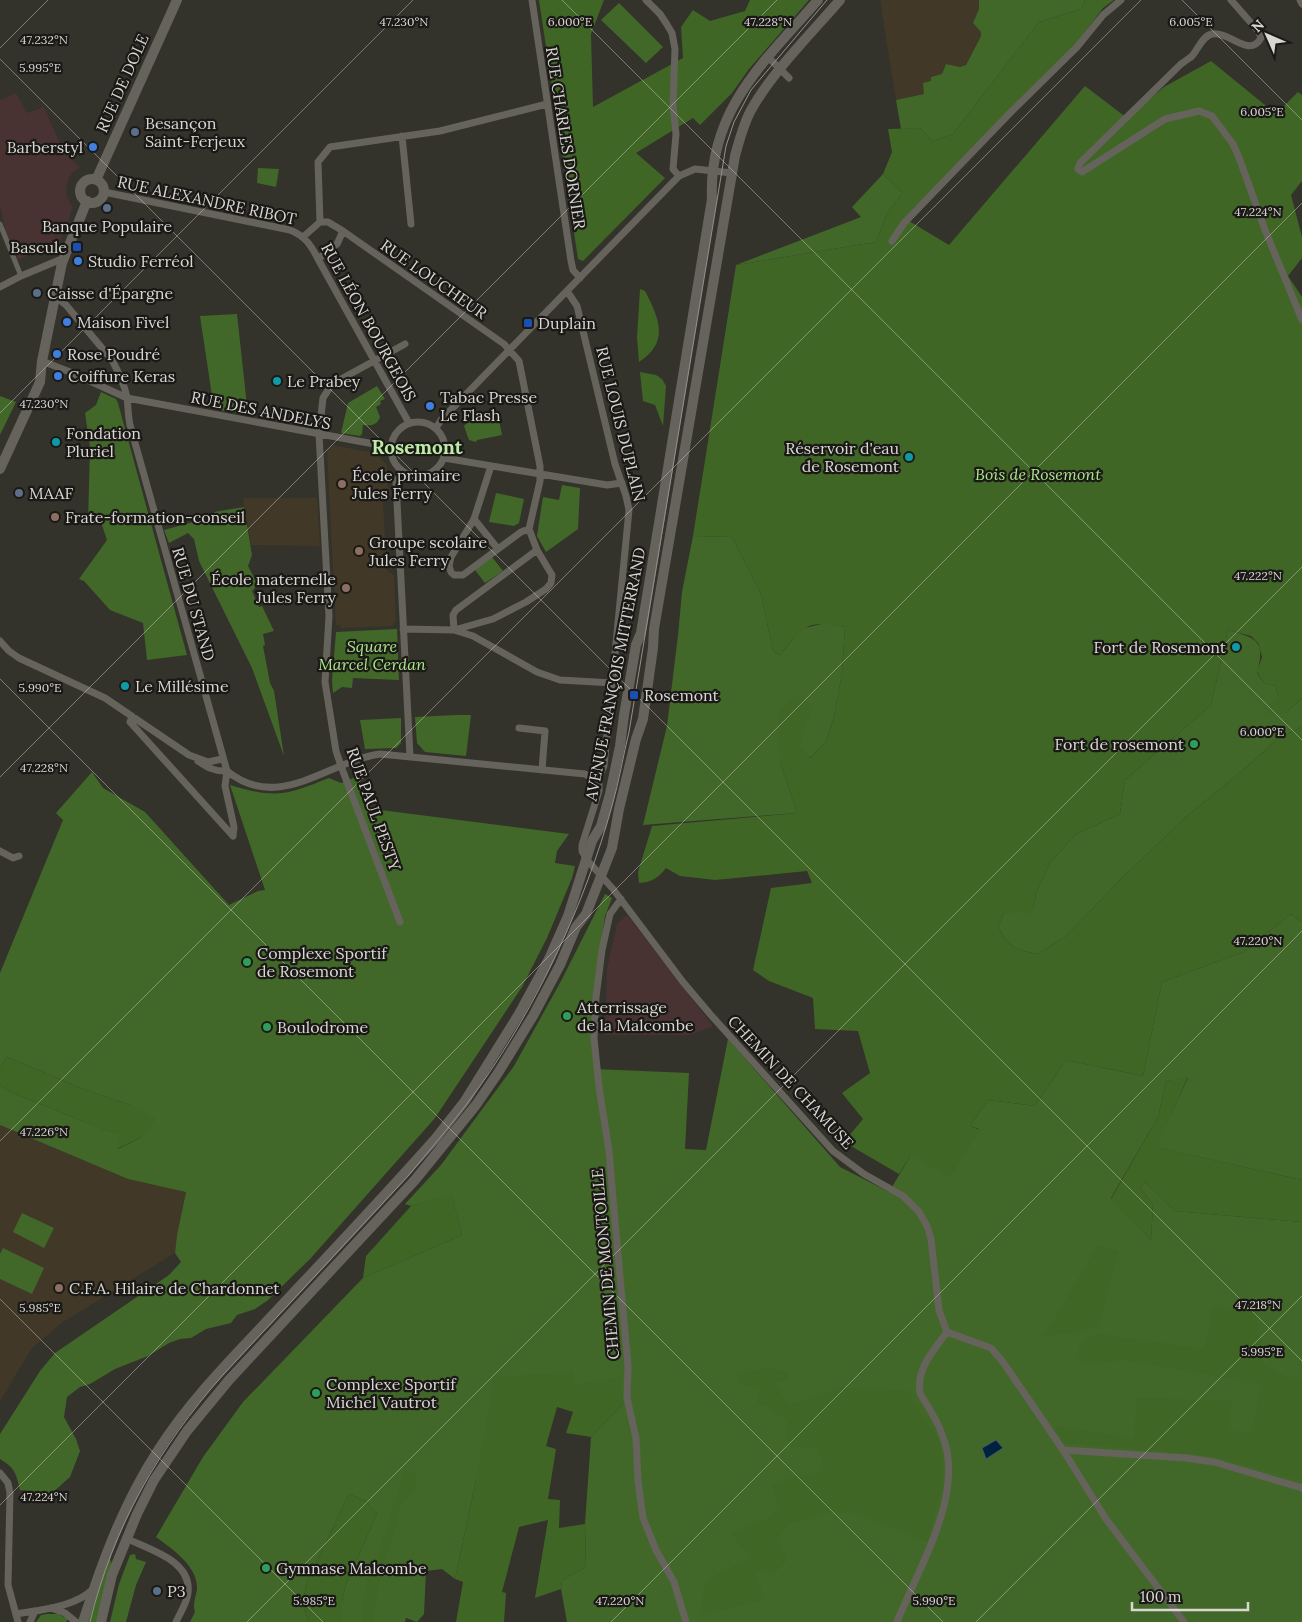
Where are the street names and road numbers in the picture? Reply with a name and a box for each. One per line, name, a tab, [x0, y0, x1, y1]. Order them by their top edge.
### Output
street label: RUE DE DOLE	[91, 31, 153, 135]
street label: RUE CHARLES DORNIER	[542, 45, 590, 232]
street label: RUE ALEXANDRE RIBOT	[116, 171, 298, 229]
street label: RUE LOUCHEUR	[377, 235, 492, 324]
street label: RUE LÉON BOURGEOIS	[317, 239, 421, 405]
street label: RUE LOUIS DUPLAIN	[592, 344, 650, 504]
street label: RUE DES ANDELYS	[189, 387, 333, 433]
street label: RUE DU STAND	[168, 545, 220, 663]
street label: AVENUE FRANÇOIS MITTERRAND	[580, 545, 649, 803]
street label: RUE PAUL PESTY	[342, 745, 406, 874]
street label: CHEMIN DE CHAMUSE	[724, 1011, 858, 1153]
street label: CHEMIN DE MONTOILLE	[587, 1167, 623, 1360]

